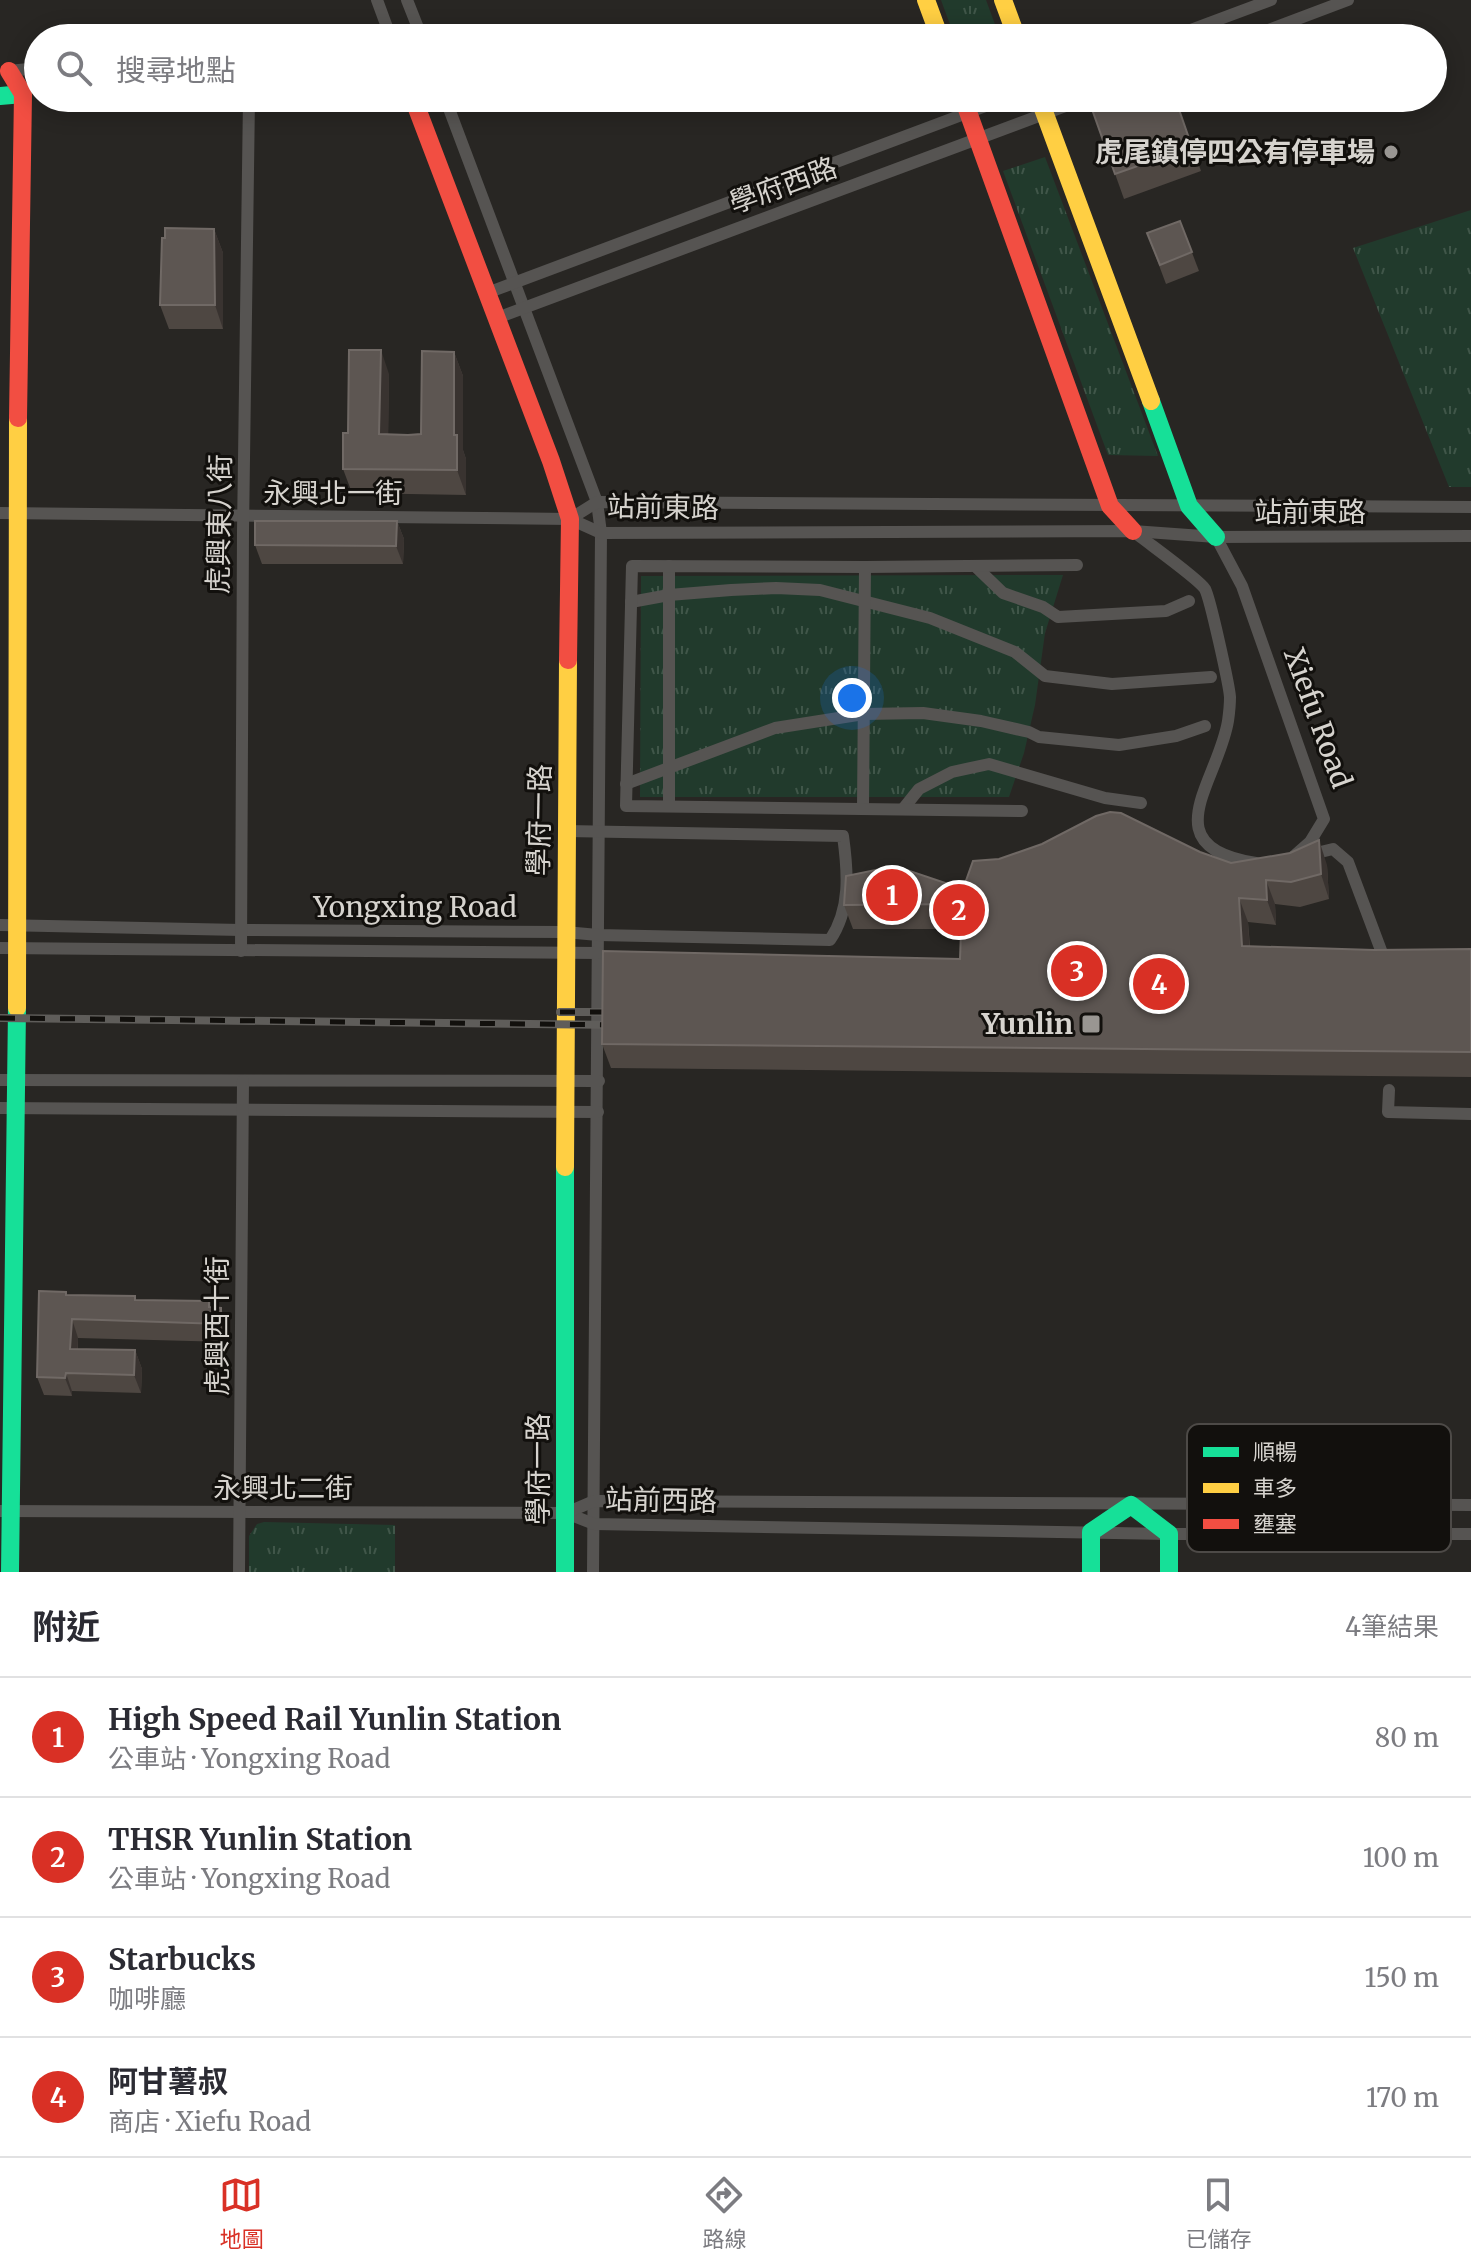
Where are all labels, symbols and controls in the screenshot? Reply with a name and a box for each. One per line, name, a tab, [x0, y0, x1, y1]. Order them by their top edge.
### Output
search box	[24, 24, 1447, 112]
icon: search	[52, 46, 96, 90]
text: 搜尋地點	[116, 51, 236, 89]
place label: 虎尾鎮停四公有停車場	[1095, 134, 1375, 170]
marker: 虎尾鎮停四公有停車場	[1382, 143, 1400, 161]
street label: 學府西路	[724, 149, 842, 221]
street label: 虎興東八街	[200, 454, 238, 594]
street label: 永興北一街	[263, 475, 403, 511]
street label: 站前東路	[607, 488, 719, 526]
street label: 站前東路	[1254, 494, 1366, 530]
street label: Xiefu Road	[1276, 643, 1360, 793]
your location	[832, 678, 872, 718]
street label: 學府一路	[520, 764, 558, 876]
pin: 1	[866, 865, 918, 925]
pin: 2	[933, 880, 985, 940]
street label: Yongxing Road	[312, 889, 517, 925]
pin: 3	[1051, 941, 1103, 1001]
pin: 4	[1133, 954, 1185, 1014]
place label: Yunlin	[981, 1006, 1073, 1042]
marker: Yunlin	[1080, 1013, 1102, 1035]
street label: 虎興西十街	[199, 1256, 235, 1396]
street label: 學府一路	[520, 1413, 556, 1525]
legend	[1187, 1424, 1451, 1552]
text: 順暢	[1253, 1438, 1297, 1466]
street label: 永興北二街	[213, 1470, 353, 1506]
text: 車多	[1253, 1474, 1297, 1502]
street label: 站前西路	[605, 1481, 717, 1519]
text: 壅塞	[1253, 1510, 1297, 1538]
text: 附近	[32, 1606, 100, 1648]
text: 4筆結果	[1345, 1610, 1439, 1643]
text: High Speed Rail Yunlin Station	[108, 1700, 561, 1738]
text: 1	[52, 1721, 64, 1754]
text: 80 m	[1375, 1721, 1439, 1754]
text: 公車站 · Yongxing Road	[108, 1742, 390, 1775]
text: THSR Yunlin Station	[108, 1820, 412, 1858]
text: 2	[50, 1841, 66, 1874]
text: 100 m	[1363, 1841, 1439, 1874]
text: 公車站 · Yongxing Road	[108, 1862, 390, 1895]
text: Starbucks	[108, 1940, 256, 1978]
text: 3	[51, 1961, 65, 1994]
text: 150 m	[1365, 1961, 1439, 1994]
text: 咖啡廳	[108, 1982, 186, 2015]
text: 阿甘薯叔	[108, 2062, 228, 2100]
text: 4	[50, 2081, 66, 2114]
text: 170 m	[1366, 2081, 1439, 2114]
text: 商店 · Xiefu Road	[108, 2105, 311, 2138]
tab: 地圖	[219, 2173, 264, 2253]
tab: 路線	[702, 2173, 747, 2253]
tab: 已儲存	[1185, 2173, 1252, 2253]

